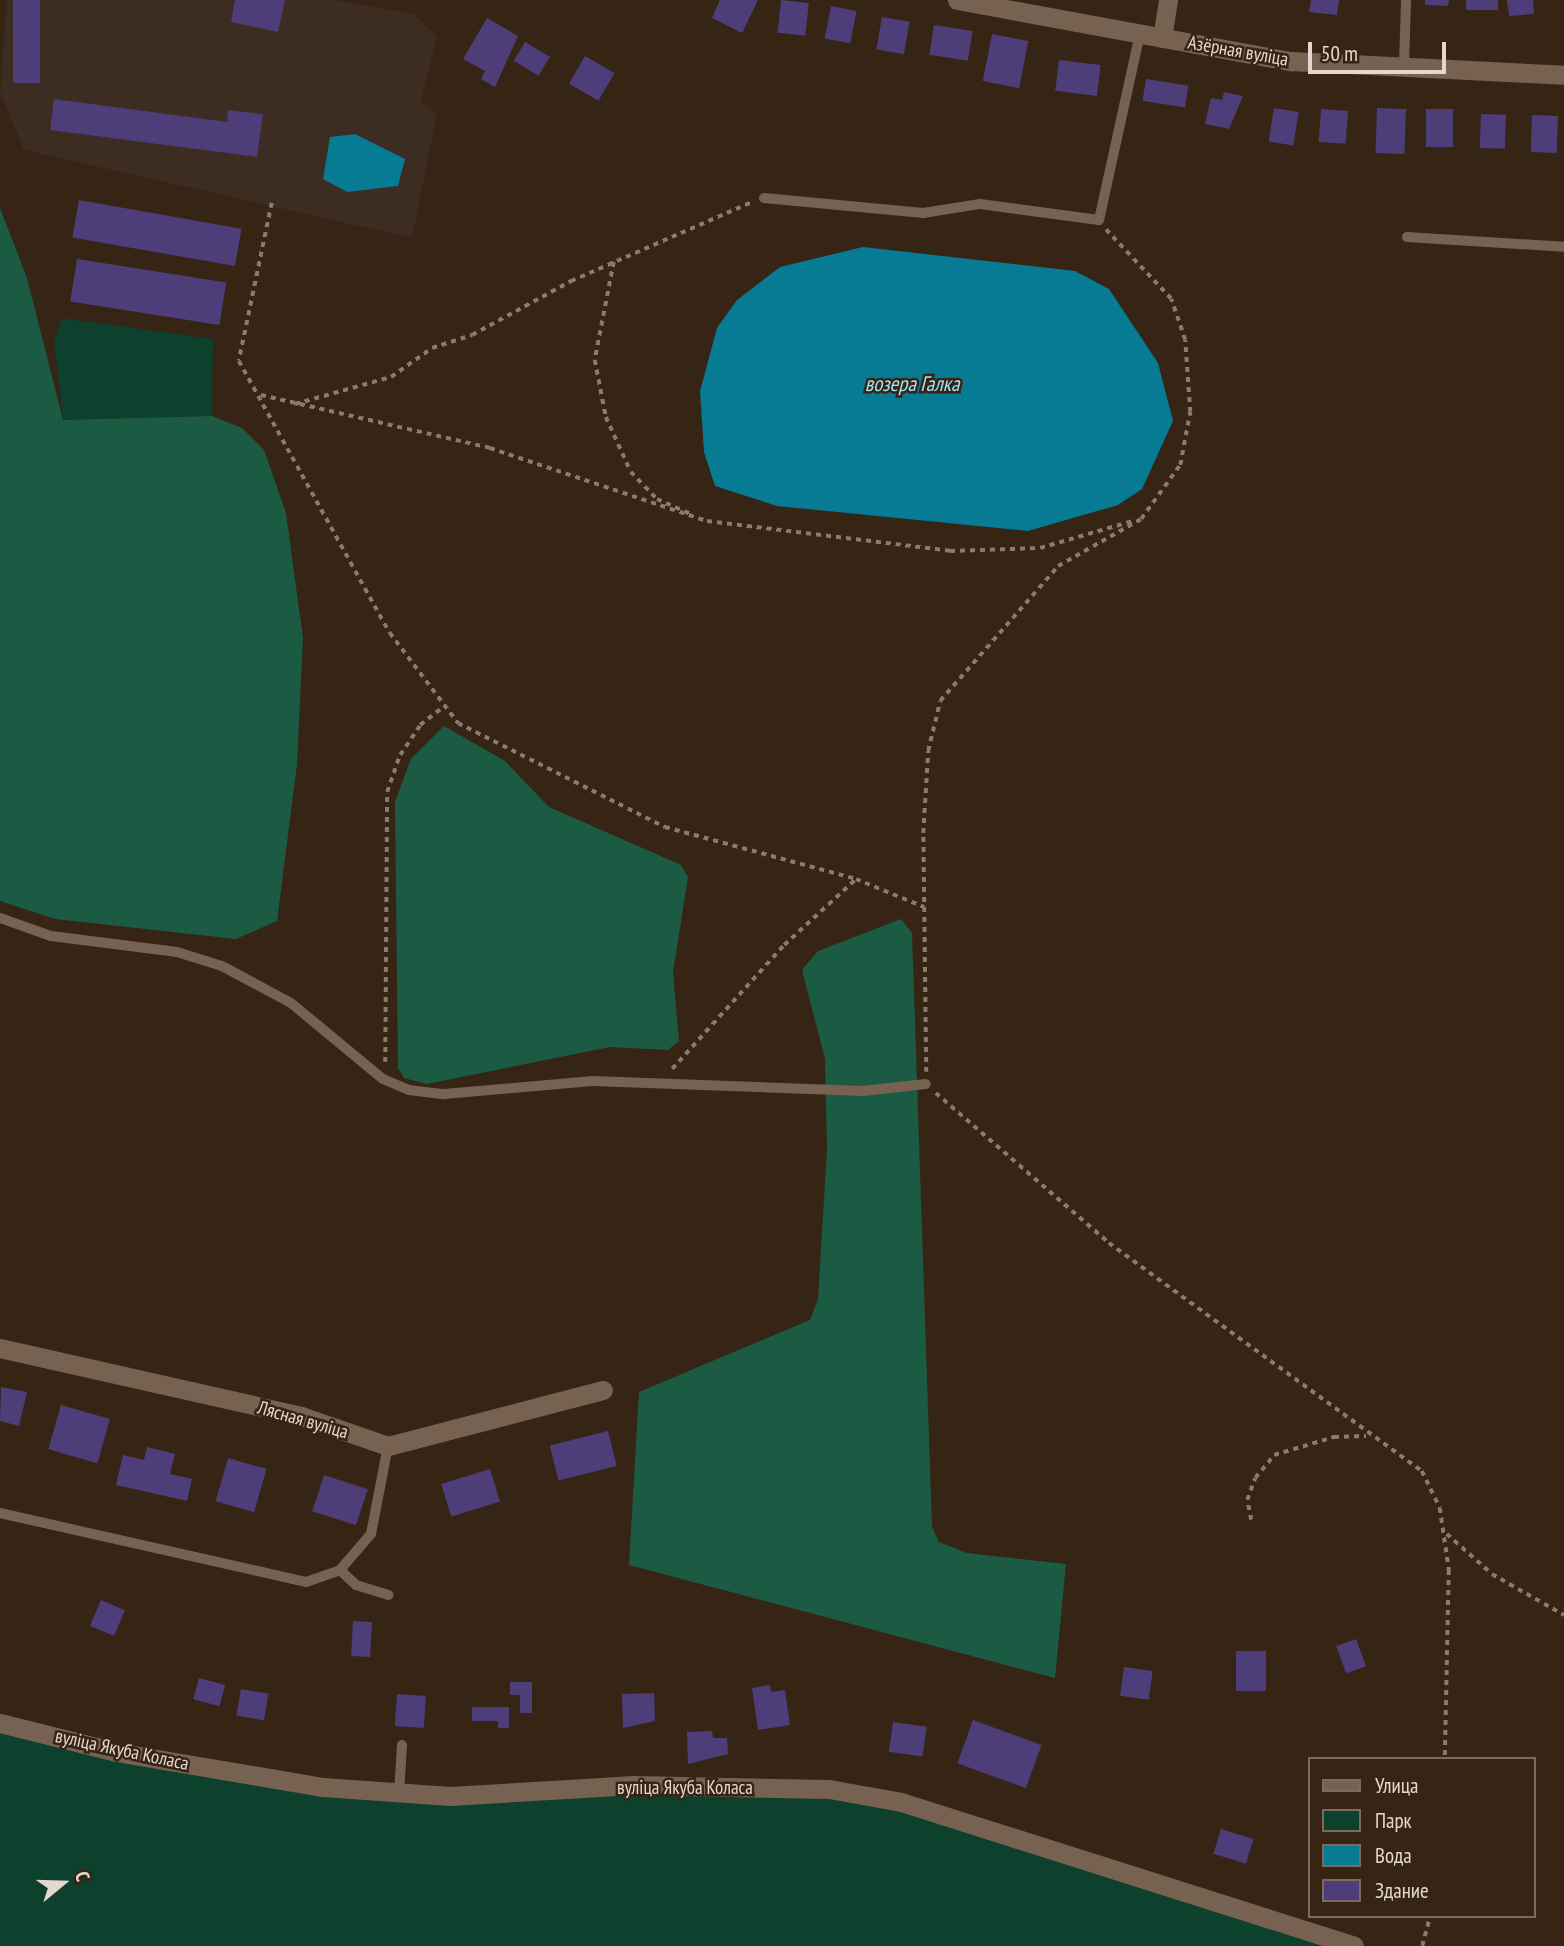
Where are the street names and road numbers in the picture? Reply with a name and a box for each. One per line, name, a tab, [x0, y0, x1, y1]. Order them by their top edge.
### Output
street label: Азёрная вуліца	[1186, 31, 1290, 71]
street label: Лясная вуліца	[255, 1396, 351, 1444]
street label: вуліца Якуба Коласа	[53, 1725, 191, 1775]
street label: вуліца Якуба Коласа	[617, 1777, 753, 1799]

